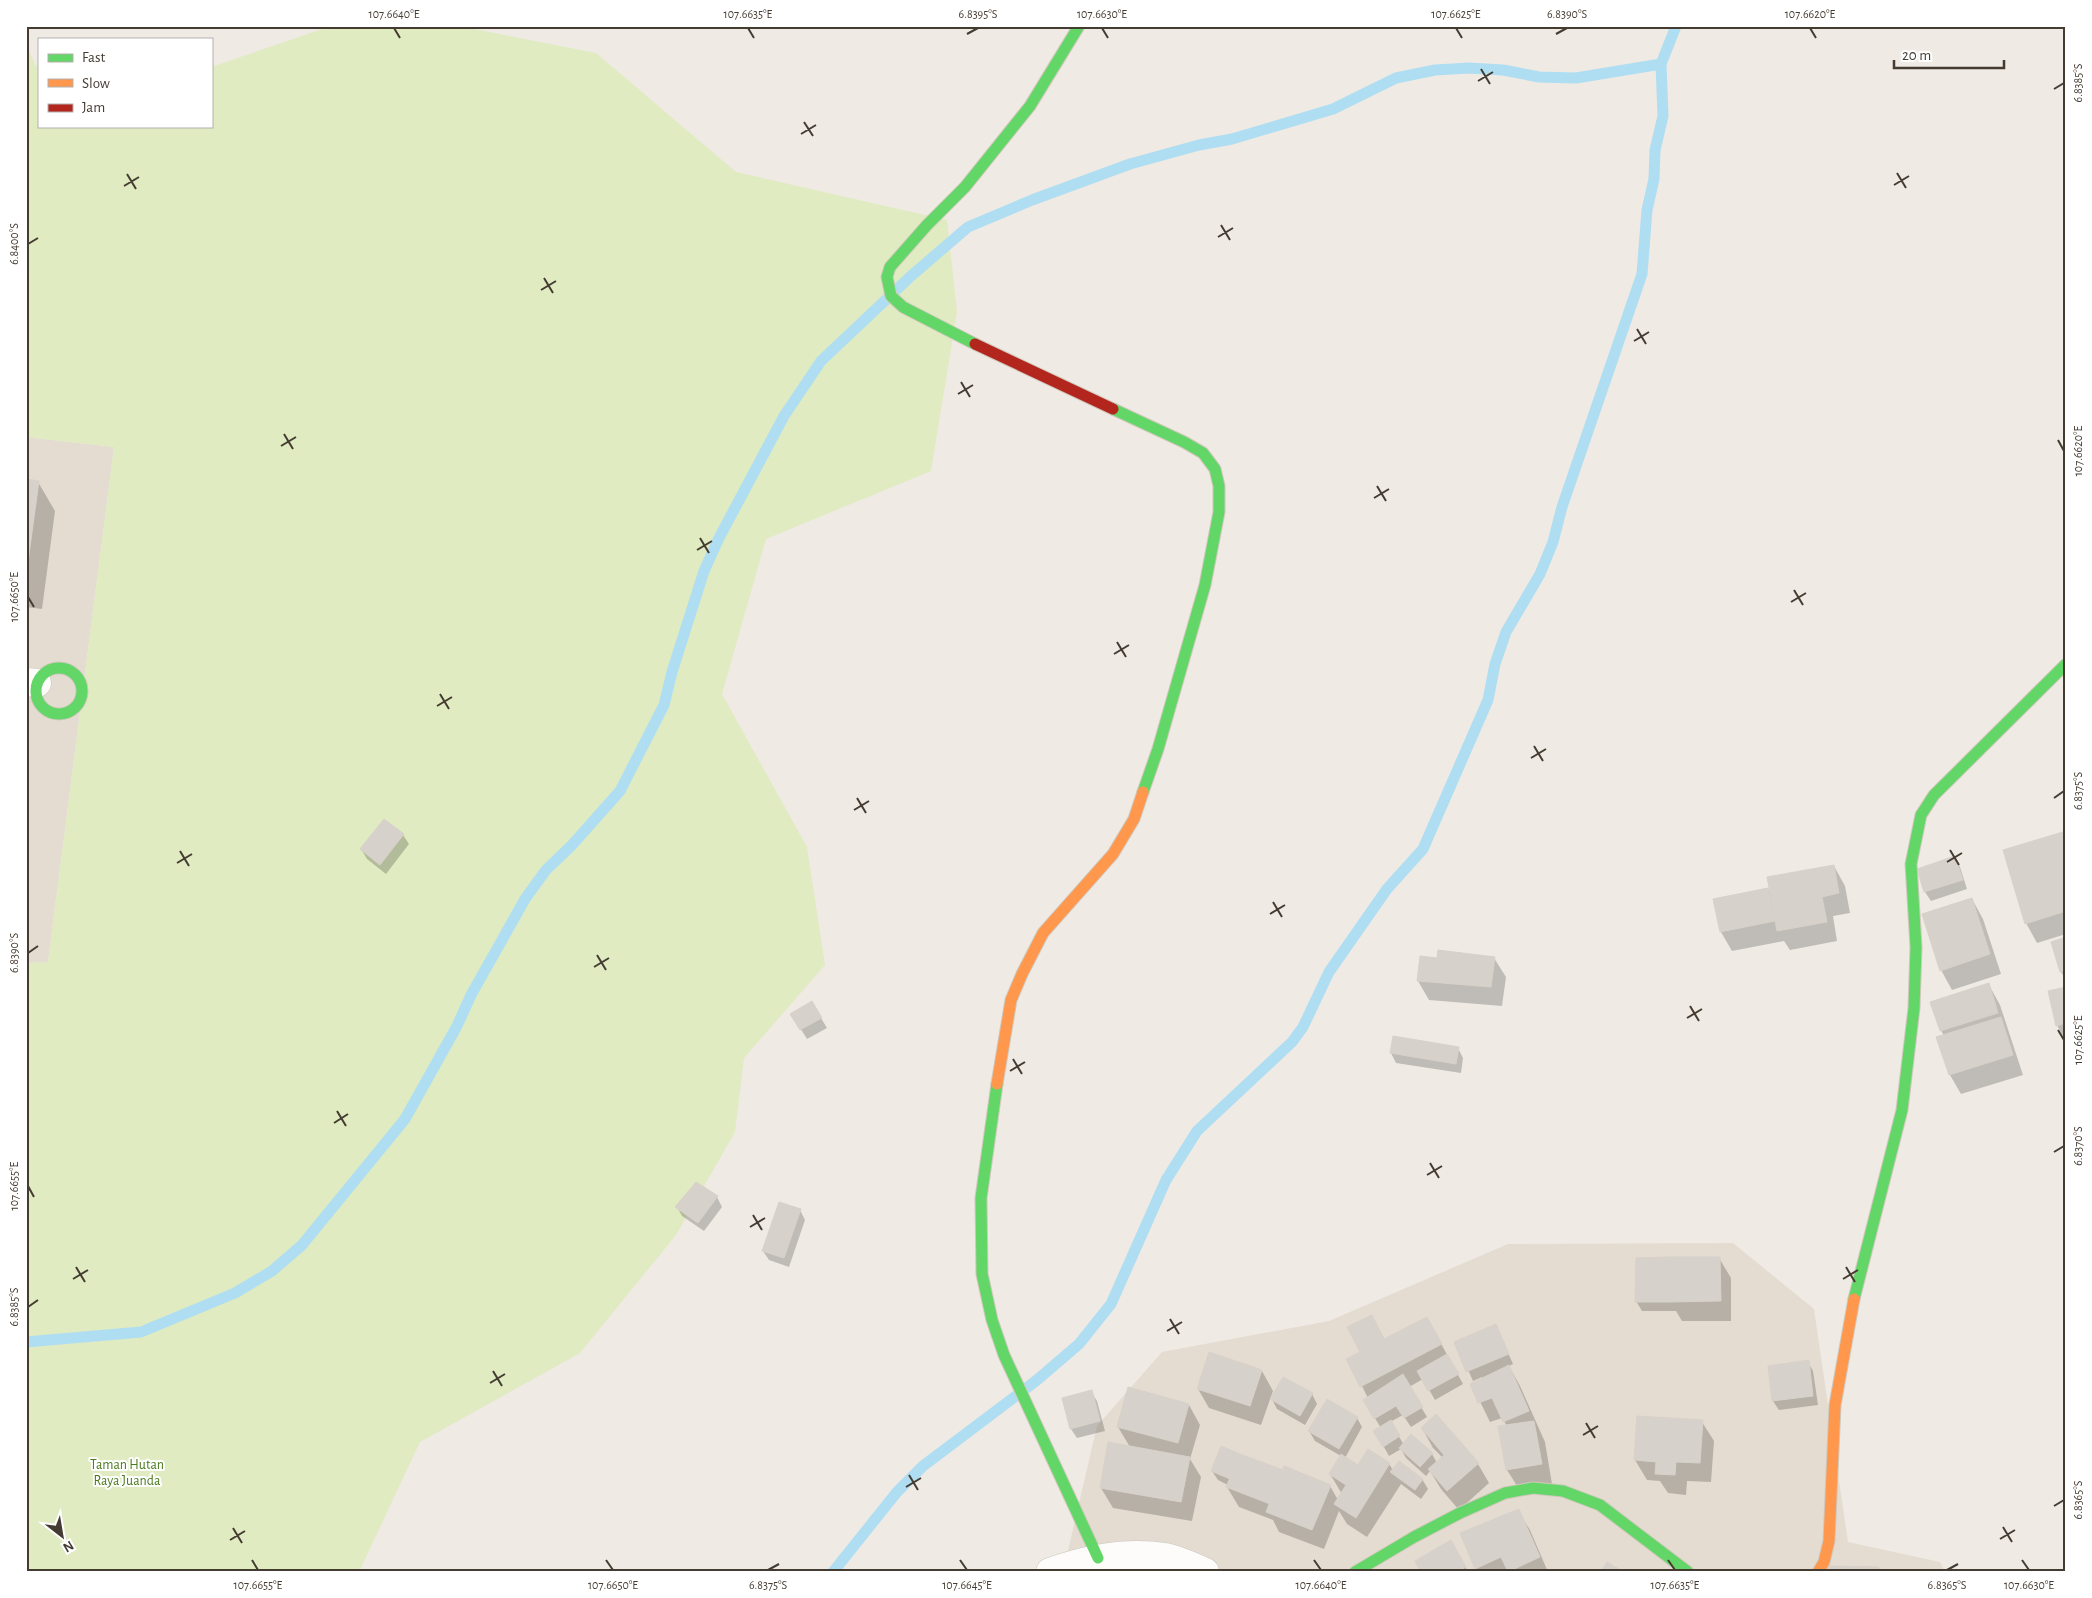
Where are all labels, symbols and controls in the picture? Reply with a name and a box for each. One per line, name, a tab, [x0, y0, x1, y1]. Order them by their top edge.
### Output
text: 107.6640°E	[369, 8, 420, 20]
text: 107.6635°E	[724, 8, 773, 20]
text: 6.8395°S	[959, 8, 998, 20]
text: 107.6630°E	[1077, 8, 1127, 20]
text: 107.6625°E	[1431, 8, 1481, 20]
text: 6.8390°S	[1547, 8, 1587, 20]
text: 107.6620°E	[1785, 8, 1836, 20]
legend	[38, 38, 212, 128]
scale bar	[1894, 38, 2004, 70]
text: 20 m	[1902, 48, 1931, 63]
text: Fast	[82, 50, 106, 65]
text: 6.8385°S	[2072, 63, 2084, 102]
text: Slow	[82, 76, 110, 91]
text: Jam	[82, 100, 105, 115]
text: 6.8400°S	[8, 223, 20, 265]
text: 107.6620°E	[2072, 425, 2084, 476]
text: 107.6650°E	[8, 572, 20, 622]
text: 6.8375°S	[2072, 772, 2084, 810]
text: 6.8390°S	[8, 933, 20, 973]
text: 107.6625°E	[2072, 1015, 2084, 1065]
text: 6.8370°S	[2072, 1126, 2084, 1166]
text: 107.6655°E	[8, 1161, 20, 1210]
text: 6.8385°S	[8, 1287, 20, 1326]
park label: Taman Hutan Raya Juanda	[90, 1458, 164, 1488]
text: 6.8365°S	[2072, 1480, 2084, 1519]
north arrow	[38, 1510, 88, 1560]
text: N	[60, 1538, 76, 1555]
text: 107.6655°E	[234, 1579, 283, 1591]
text: 107.6650°E	[588, 1579, 638, 1591]
text: 6.8375°S	[749, 1579, 787, 1591]
text: 107.6645°E	[942, 1579, 992, 1591]
text: 107.6640°E	[1296, 1579, 1347, 1591]
text: 107.6635°E	[1651, 1579, 1700, 1591]
text: 6.8365°S	[1928, 1579, 1967, 1591]
text: 107.6630°E	[2004, 1579, 2054, 1591]

